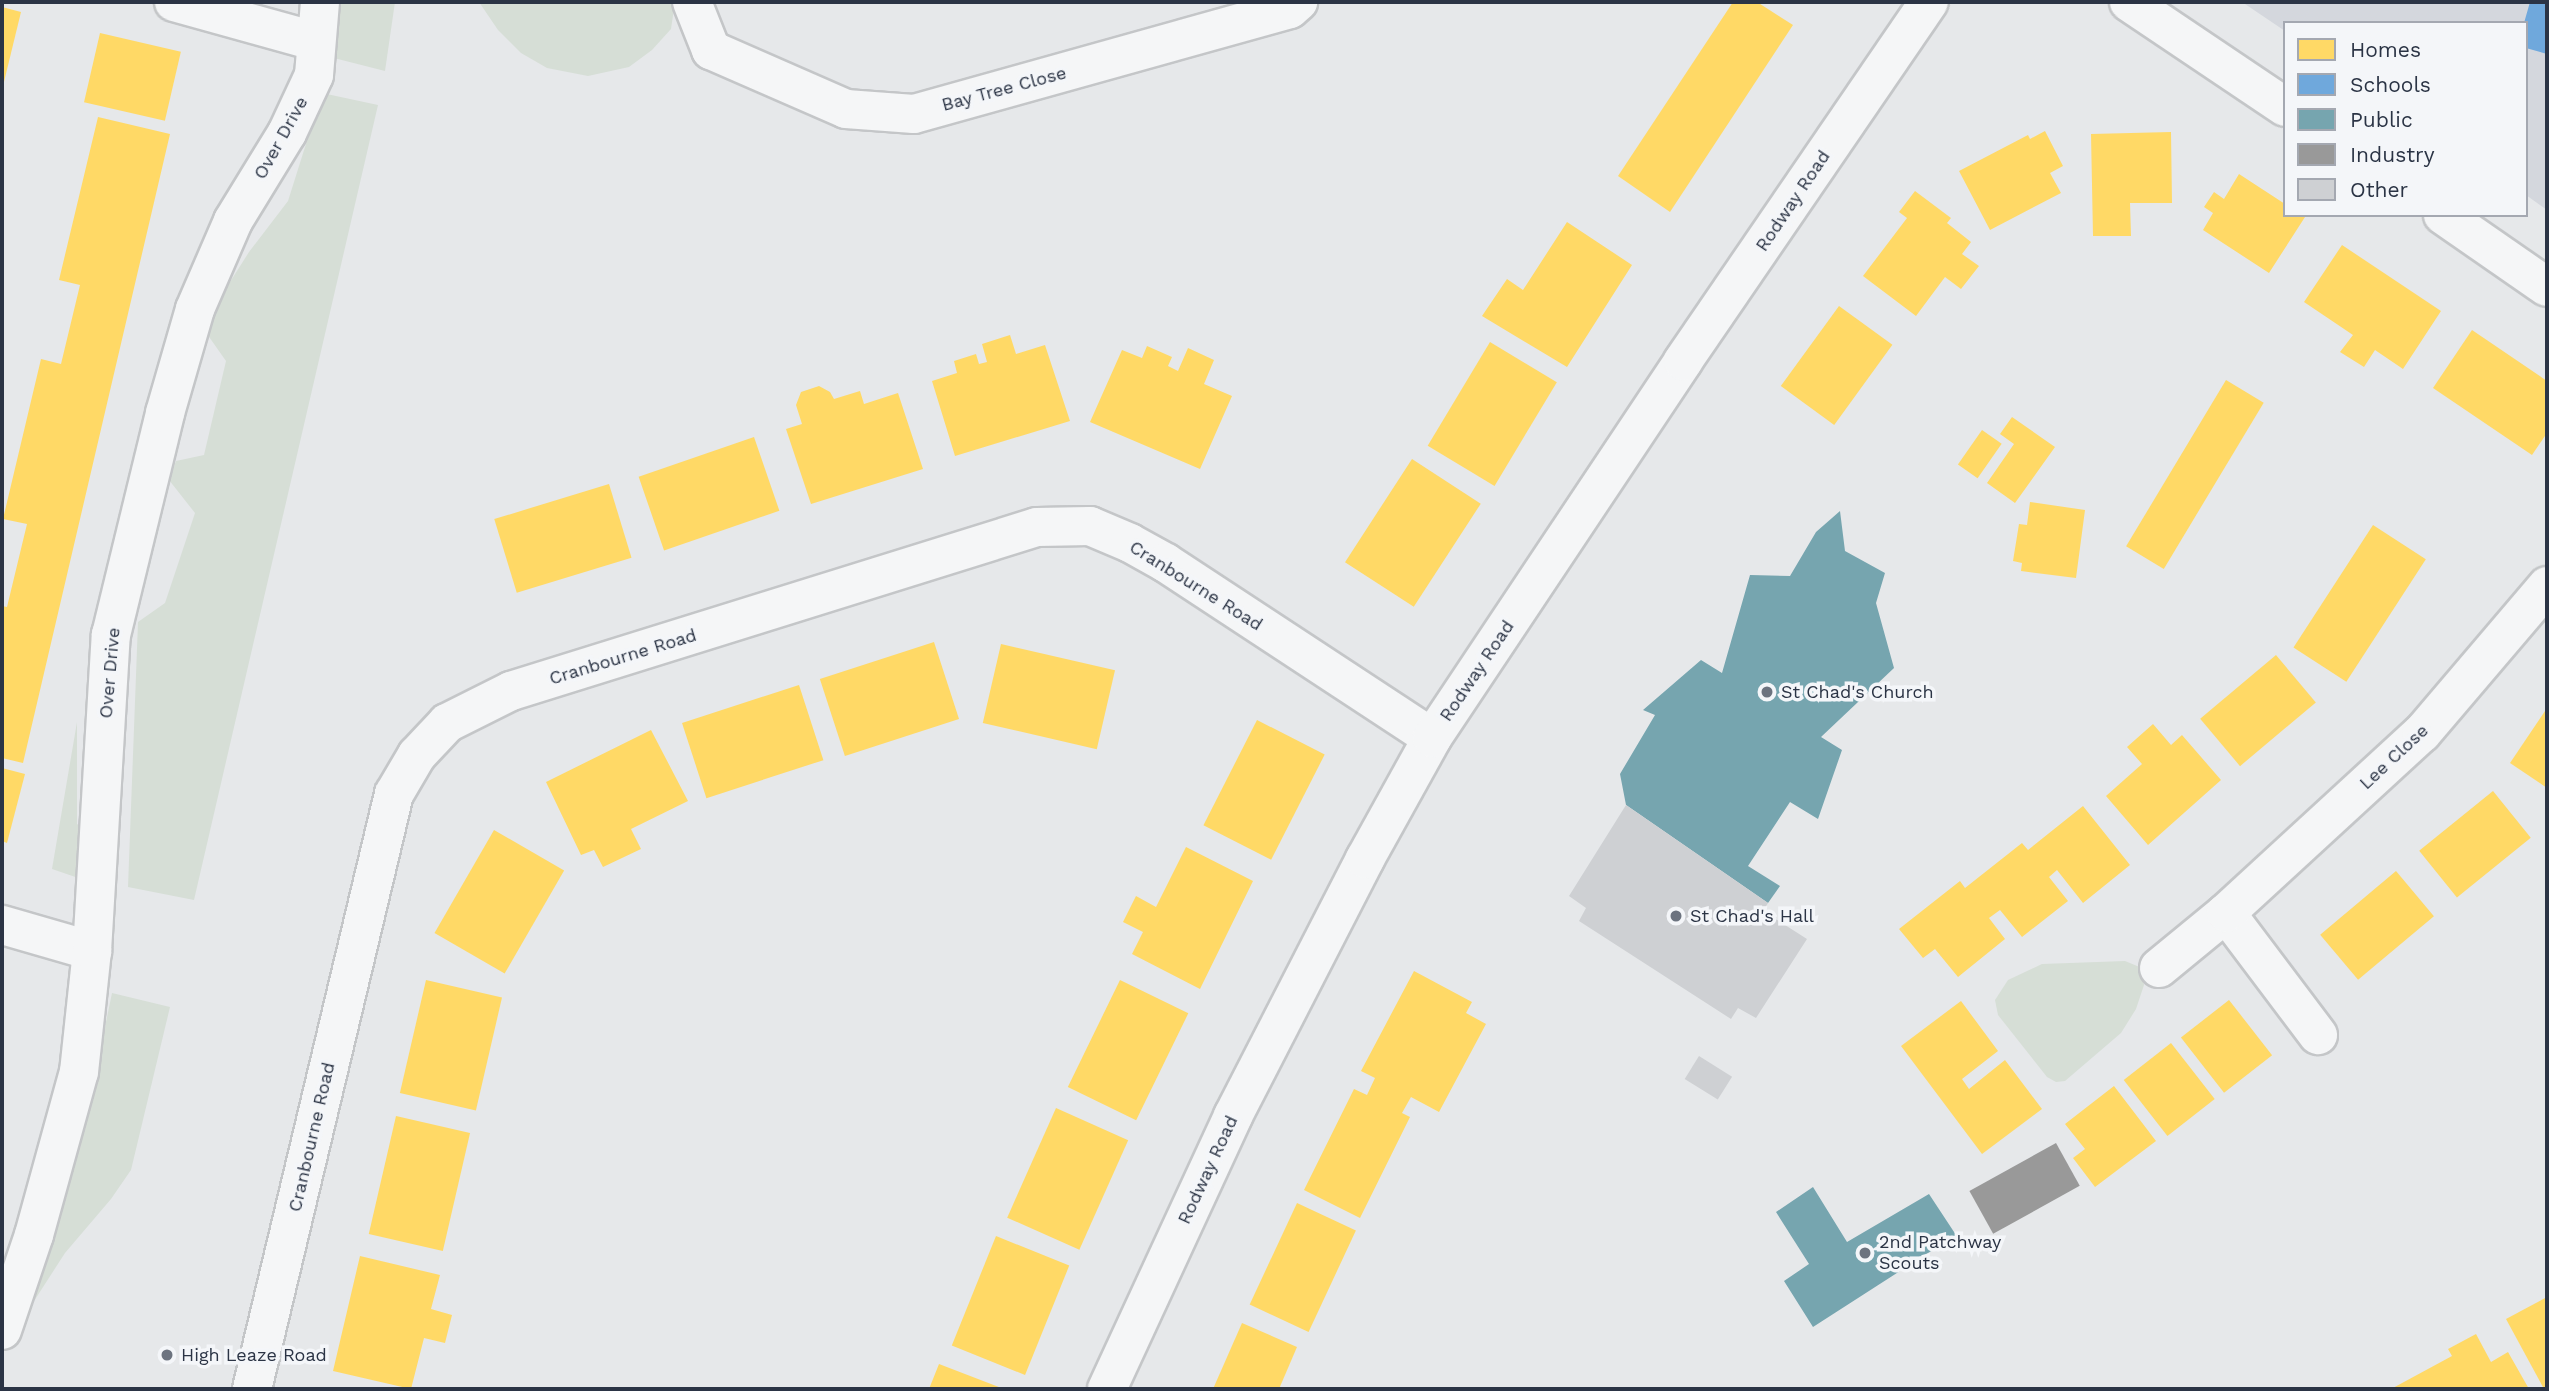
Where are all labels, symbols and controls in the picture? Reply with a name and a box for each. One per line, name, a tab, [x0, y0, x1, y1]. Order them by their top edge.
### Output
legend	[2283, 21, 2528, 217]
text: Homes	[2350, 37, 2421, 62]
street label: Bay Tree Close	[939, 62, 1069, 116]
text: Schools	[2350, 72, 2431, 97]
street label: Over Drive	[249, 93, 313, 183]
text: Public	[2350, 107, 2413, 132]
text: Industry	[2350, 142, 2435, 167]
street label: Rodway Road	[1751, 146, 1835, 256]
text: Other	[2350, 177, 2408, 202]
street label: Cranbourne Road	[1125, 536, 1267, 636]
street label: Rodway Road	[1435, 616, 1519, 726]
street label: Cranbourne Road	[547, 624, 699, 690]
street label: Over Drive	[95, 627, 125, 719]
place label: St Chad's Church	[1781, 681, 1934, 703]
marker: St Chad's Church	[1759, 684, 1775, 700]
street label: Lee Close	[2355, 720, 2433, 794]
place label: St Chad's Hall	[1690, 905, 1814, 927]
marker: St Chad's Hall	[1668, 908, 1684, 924]
street label: Cranbourne Road	[284, 1060, 340, 1214]
street label: Rodway Road	[1173, 1112, 1243, 1228]
place label: 2nd Patchway Scouts	[1879, 1232, 2001, 1274]
marker: 2nd Patchway Scouts	[1857, 1245, 1873, 1261]
place label: High Leaze Road	[181, 1344, 327, 1366]
marker: High Leaze Road	[159, 1347, 175, 1363]

